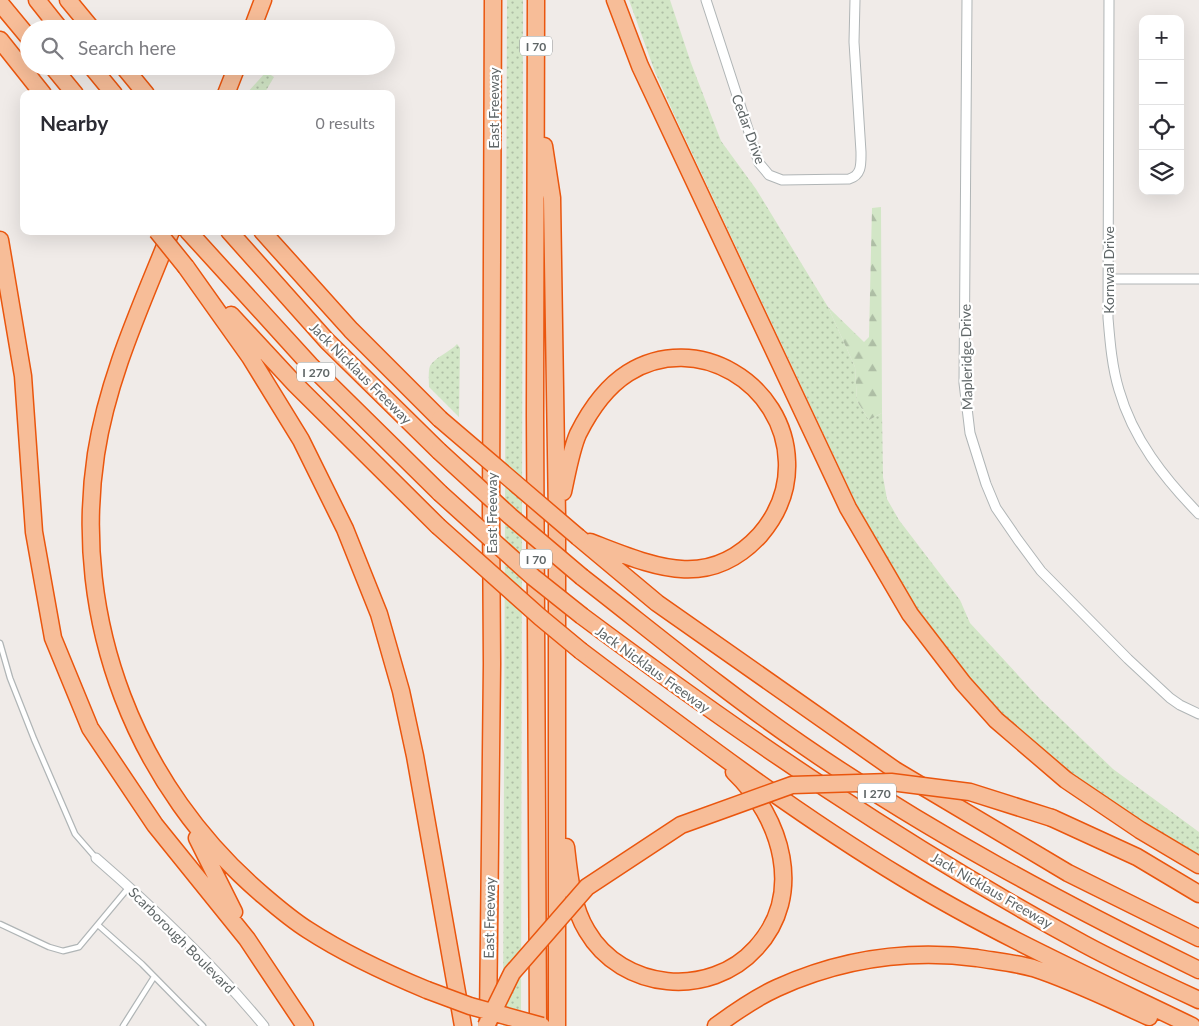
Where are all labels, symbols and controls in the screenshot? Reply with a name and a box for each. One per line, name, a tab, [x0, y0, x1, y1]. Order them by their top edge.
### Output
map controls	[1139, 15, 1184, 195]
button: +	[1139, 15, 1184, 60]
search box	[20, 20, 395, 75]
icon: search	[38, 34, 66, 62]
text: Search here	[78, 36, 176, 59]
road number: I 70	[520, 36, 552, 56]
button: −	[1139, 60, 1184, 105]
street label: East Freeway	[485, 67, 502, 149]
street label: Cedar Drive	[728, 92, 770, 166]
button: locate	[1139, 105, 1184, 150]
text: Nearby	[40, 110, 108, 135]
text: 0 results	[315, 113, 375, 132]
button: layers	[1139, 150, 1184, 195]
street label: Kornwal Drive	[1100, 226, 1117, 314]
street label: Mapleridge Drive	[957, 304, 975, 410]
street label: Jack Nicklaus Freeway	[306, 318, 416, 428]
road number: I 270	[297, 362, 335, 382]
street label: East Freeway	[483, 472, 500, 554]
road number: I 70	[520, 550, 552, 568]
street label: Jack Nicklaus Freeway	[593, 622, 714, 717]
road number: I 270	[858, 784, 896, 802]
street label: Jack Nicklaus Freeway	[928, 848, 1056, 932]
street label: East Freeway	[480, 876, 498, 959]
street label: Scarborough Boulevard	[125, 883, 239, 997]

